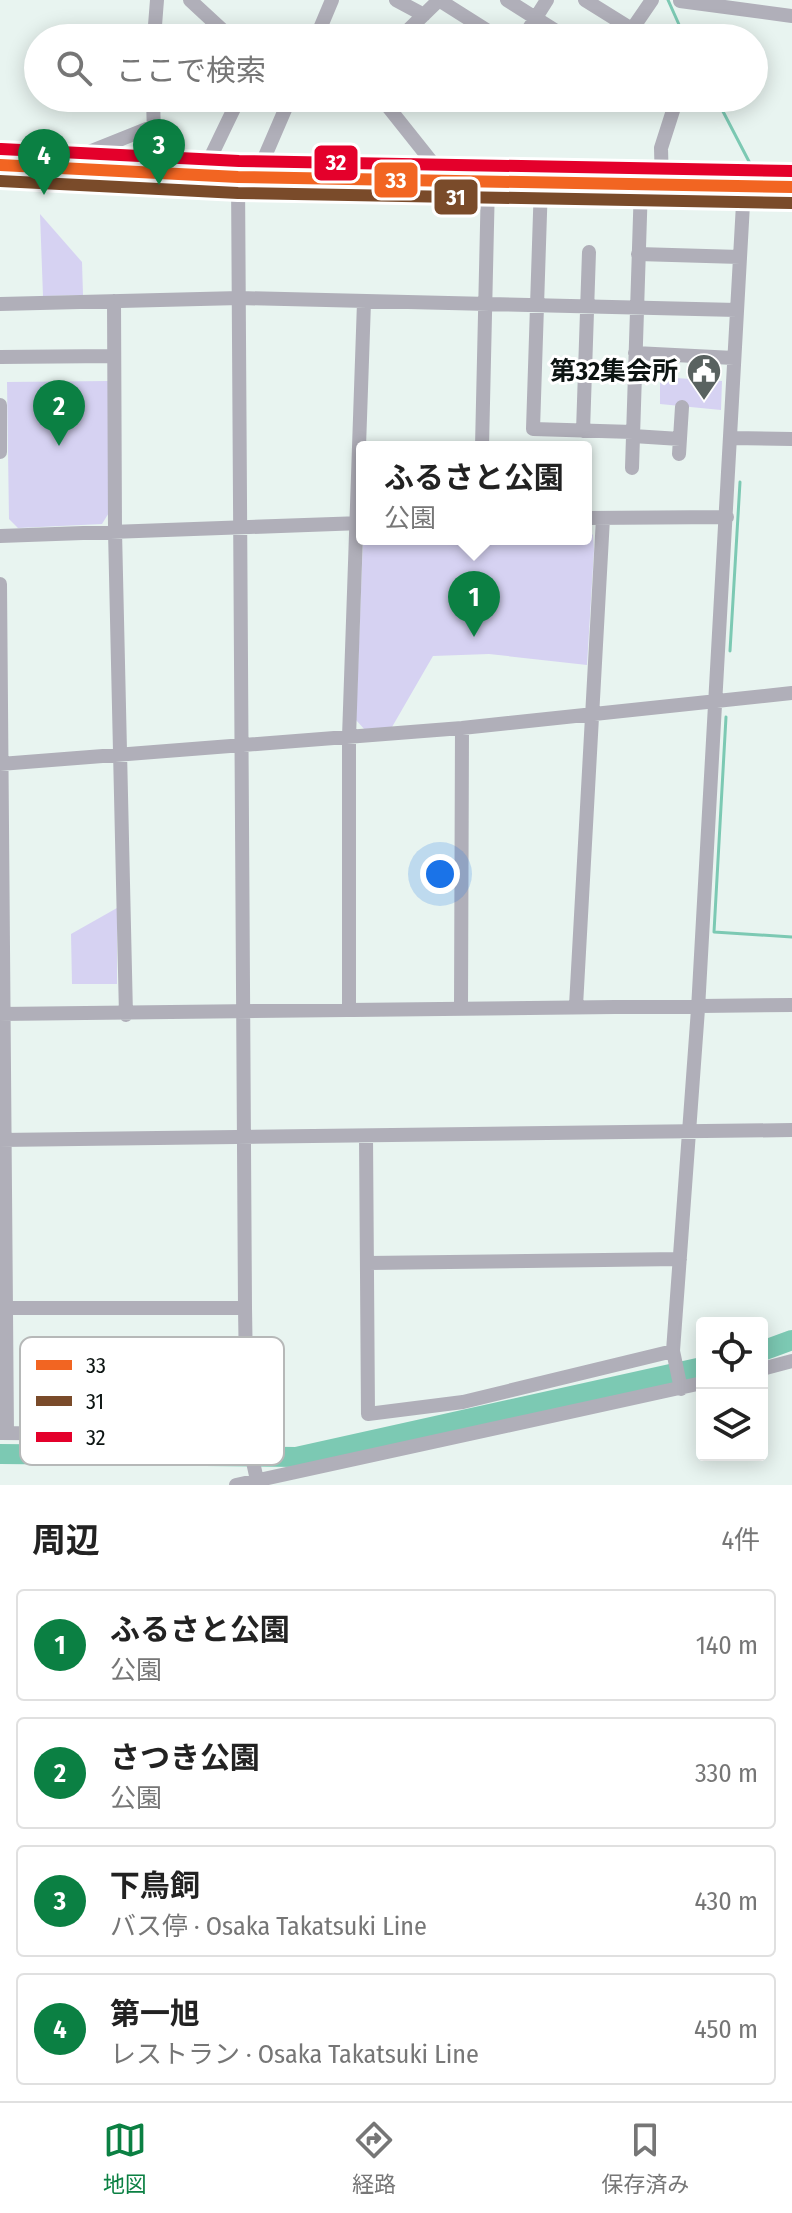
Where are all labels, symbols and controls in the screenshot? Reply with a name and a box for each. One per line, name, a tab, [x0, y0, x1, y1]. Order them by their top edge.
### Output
search box	[24, 24, 768, 112]
icon: search	[52, 46, 96, 90]
text: ここで検索	[116, 53, 266, 89]
pin: 3	[133, 119, 185, 185]
pin: 4	[18, 129, 70, 195]
line badge: 32	[313, 144, 359, 182]
text: 32	[325, 149, 346, 176]
line badge: 33	[373, 161, 419, 199]
text: 33	[385, 167, 406, 194]
line badge: 31	[433, 178, 479, 216]
text: 31	[445, 184, 466, 211]
public building icon: 第32集会所	[685, 352, 723, 402]
place label: 第32集会所	[550, 356, 678, 387]
pin: 2	[33, 380, 85, 446]
popup	[356, 441, 592, 545]
text: ふるさと公園	[384, 460, 564, 496]
text: 公園	[384, 503, 436, 534]
pin: 1	[448, 571, 500, 637]
your location	[420, 854, 460, 894]
map controls	[696, 1317, 768, 1461]
button: locate	[696, 1317, 768, 1389]
legend	[20, 1337, 284, 1465]
text: 33	[86, 1352, 106, 1379]
text: 31	[86, 1388, 104, 1415]
button: layers	[696, 1389, 768, 1461]
text: 32	[86, 1424, 105, 1451]
text: 周辺	[32, 1520, 100, 1561]
text: 4件	[721, 1525, 760, 1556]
text: ふるさと公園	[110, 1612, 290, 1648]
text: 1	[55, 1630, 66, 1661]
text: 140 m	[696, 1630, 758, 1661]
text: 公園	[110, 1655, 162, 1686]
text: さつき公園	[110, 1740, 260, 1776]
text: 2	[54, 1758, 66, 1789]
text: 330 m	[695, 1758, 758, 1789]
text: 公園	[110, 1783, 162, 1814]
text: 下鳥飼	[110, 1868, 200, 1904]
text: 3	[54, 1886, 66, 1917]
text: 430 m	[694, 1886, 758, 1917]
text: バス停 · Osaka Takatsuki Line	[110, 1911, 427, 1942]
text: 第一旭	[110, 1996, 200, 2032]
text: 4	[53, 2014, 67, 2045]
text: 450 m	[694, 2014, 758, 2045]
text: レストラン · Osaka Takatsuki Line	[110, 2039, 479, 2070]
tab: 地図	[103, 2118, 147, 2198]
tab: 経路	[352, 2118, 396, 2198]
tab: 保存済み	[601, 2118, 689, 2198]

